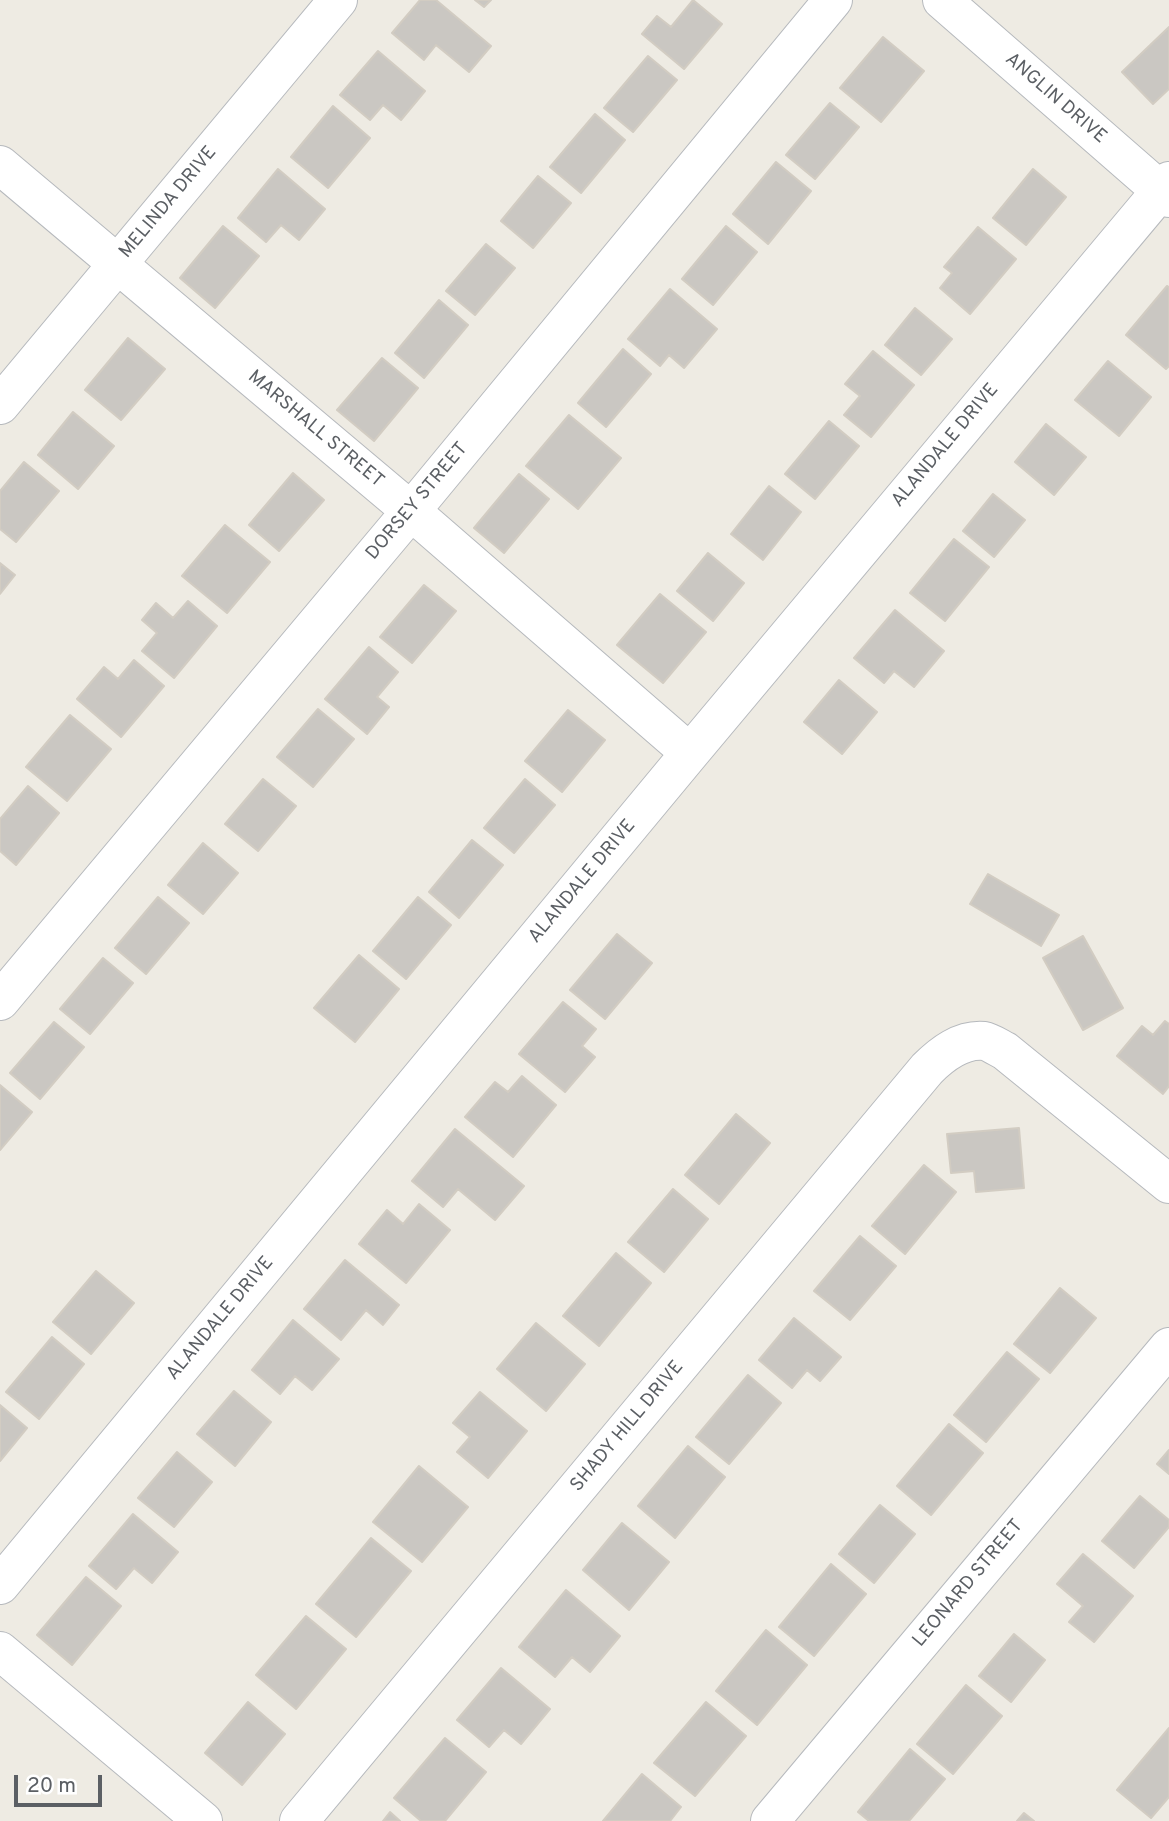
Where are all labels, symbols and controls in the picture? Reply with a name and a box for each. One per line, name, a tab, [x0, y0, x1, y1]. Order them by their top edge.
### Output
street label: ANGLIN DRIVE	[1000, 49, 1110, 149]
street label: MELINDA DRIVE	[115, 142, 223, 264]
street label: MARSHALL STREET	[242, 366, 388, 494]
street label: ALANDALE DRIVE	[888, 379, 1004, 513]
street label: DORSEY STREET	[362, 439, 474, 565]
street label: ALANDALE DRIVE	[525, 815, 641, 949]
street label: ALANDALE DRIVE	[163, 1252, 279, 1386]
street label: SHADY HILL DRIVE	[567, 1357, 689, 1497]
street label: LEONARD STREET	[909, 1516, 1029, 1652]
scale bar	[18, 1762, 105, 1806]
text: 20 m	[27, 1773, 76, 1800]

